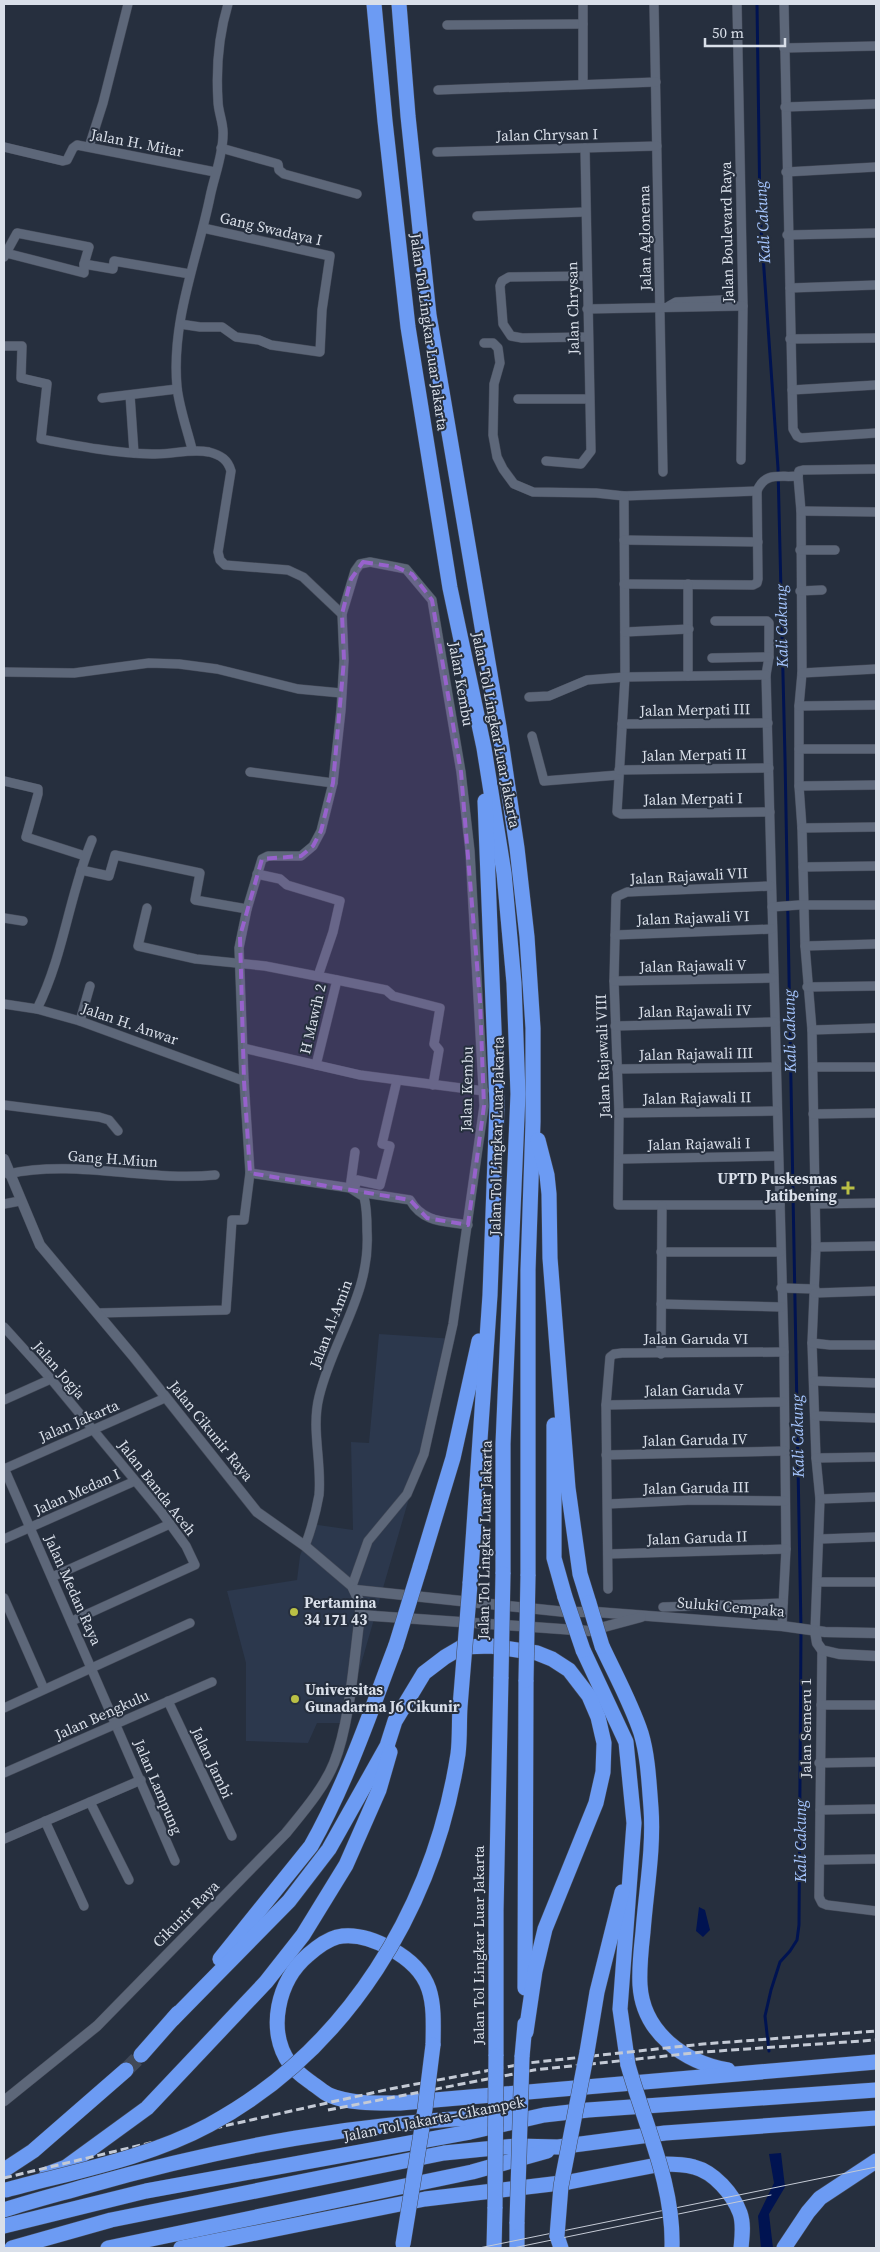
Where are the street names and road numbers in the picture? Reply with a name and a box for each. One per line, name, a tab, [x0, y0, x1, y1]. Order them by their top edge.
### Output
street label: Jalan H. Mitar	[88, 123, 186, 162]
street label: Jalan Chrysan I	[495, 123, 598, 146]
street label: Jalan Boulevard Raya	[715, 161, 738, 304]
street label: Jalan Aglonema	[633, 185, 656, 292]
street label: Gang Swadaya I	[218, 207, 324, 250]
street label: Jalan Tol Lingkar Luar Jakarta	[405, 231, 454, 432]
street label: Jalan Chrysan	[561, 261, 584, 356]
street label: Jalan Tol Lingkar Luar Jakarta	[467, 629, 526, 830]
street label: Jalan Kembu	[444, 639, 479, 728]
street label: Jalan Merpati III	[639, 698, 750, 721]
street label: Jalan Merpati II	[640, 743, 747, 766]
street label: Jalan Merpati I	[642, 787, 743, 810]
street label: Jalan Rajawali VII	[628, 862, 749, 889]
street label: Jalan Rajawali VI	[635, 905, 750, 930]
street label: Jalan Rajawali V	[638, 954, 747, 977]
street label: H Mawih 2	[294, 982, 331, 1056]
street label: Jalan Rajawali VIII	[590, 994, 615, 1119]
street label: Jalan H. Anwar	[78, 997, 182, 1050]
street label: Jalan Rajawali IV	[637, 999, 752, 1022]
street label: Jalan Tol Lingkar Luar Jakarta	[484, 1036, 509, 1237]
street label: Jalan Rajawali III	[638, 1042, 753, 1065]
street label: Jalan Kembu	[455, 1046, 478, 1133]
street label: Jalan Rajawali II	[641, 1086, 751, 1109]
street label: Jalan Rajawali I	[646, 1132, 751, 1155]
street label: Gang H.Miun	[67, 1145, 159, 1172]
street label: Jalan Al-Amin	[304, 1277, 357, 1372]
street label: Jalan Garuda VI	[643, 1328, 748, 1349]
street label: Jalan Jogja	[28, 1335, 91, 1404]
street label: Jalan Cikunir Raya	[164, 1375, 259, 1486]
street label: Jalan Garuda V	[643, 1378, 744, 1401]
street label: Jalan Jakarta	[35, 1394, 122, 1447]
street label: Jalan Garuda IV	[641, 1428, 748, 1451]
street label: Jalan Banda Aceh	[113, 1435, 201, 1540]
street label: Jalan Tol Lingkar Luar Jakarta	[472, 1440, 497, 1641]
street label: Jalan Medan I	[29, 1463, 123, 1520]
street label: Jalan Garuda III	[642, 1476, 749, 1499]
street label: Jalan Garuda II	[645, 1525, 748, 1550]
street label: Jalan Medan Raya	[39, 1530, 107, 1649]
street label: Suluki Cempaka	[676, 1591, 786, 1622]
street label: Jalan Semeru 1	[795, 1678, 816, 1779]
street label: Jalan Bengkulu	[50, 1684, 152, 1745]
street label: Jalan Jambi	[186, 1723, 238, 1802]
street label: Jalan Lampung	[129, 1735, 188, 1838]
street label: Jalan Tol Lingkar Luar Jakarta	[468, 1845, 489, 2046]
street label: Cikunir Raya	[148, 1875, 224, 1952]
street label: Jalan Tol Jakarta–Cikampek	[341, 2091, 527, 2147]

